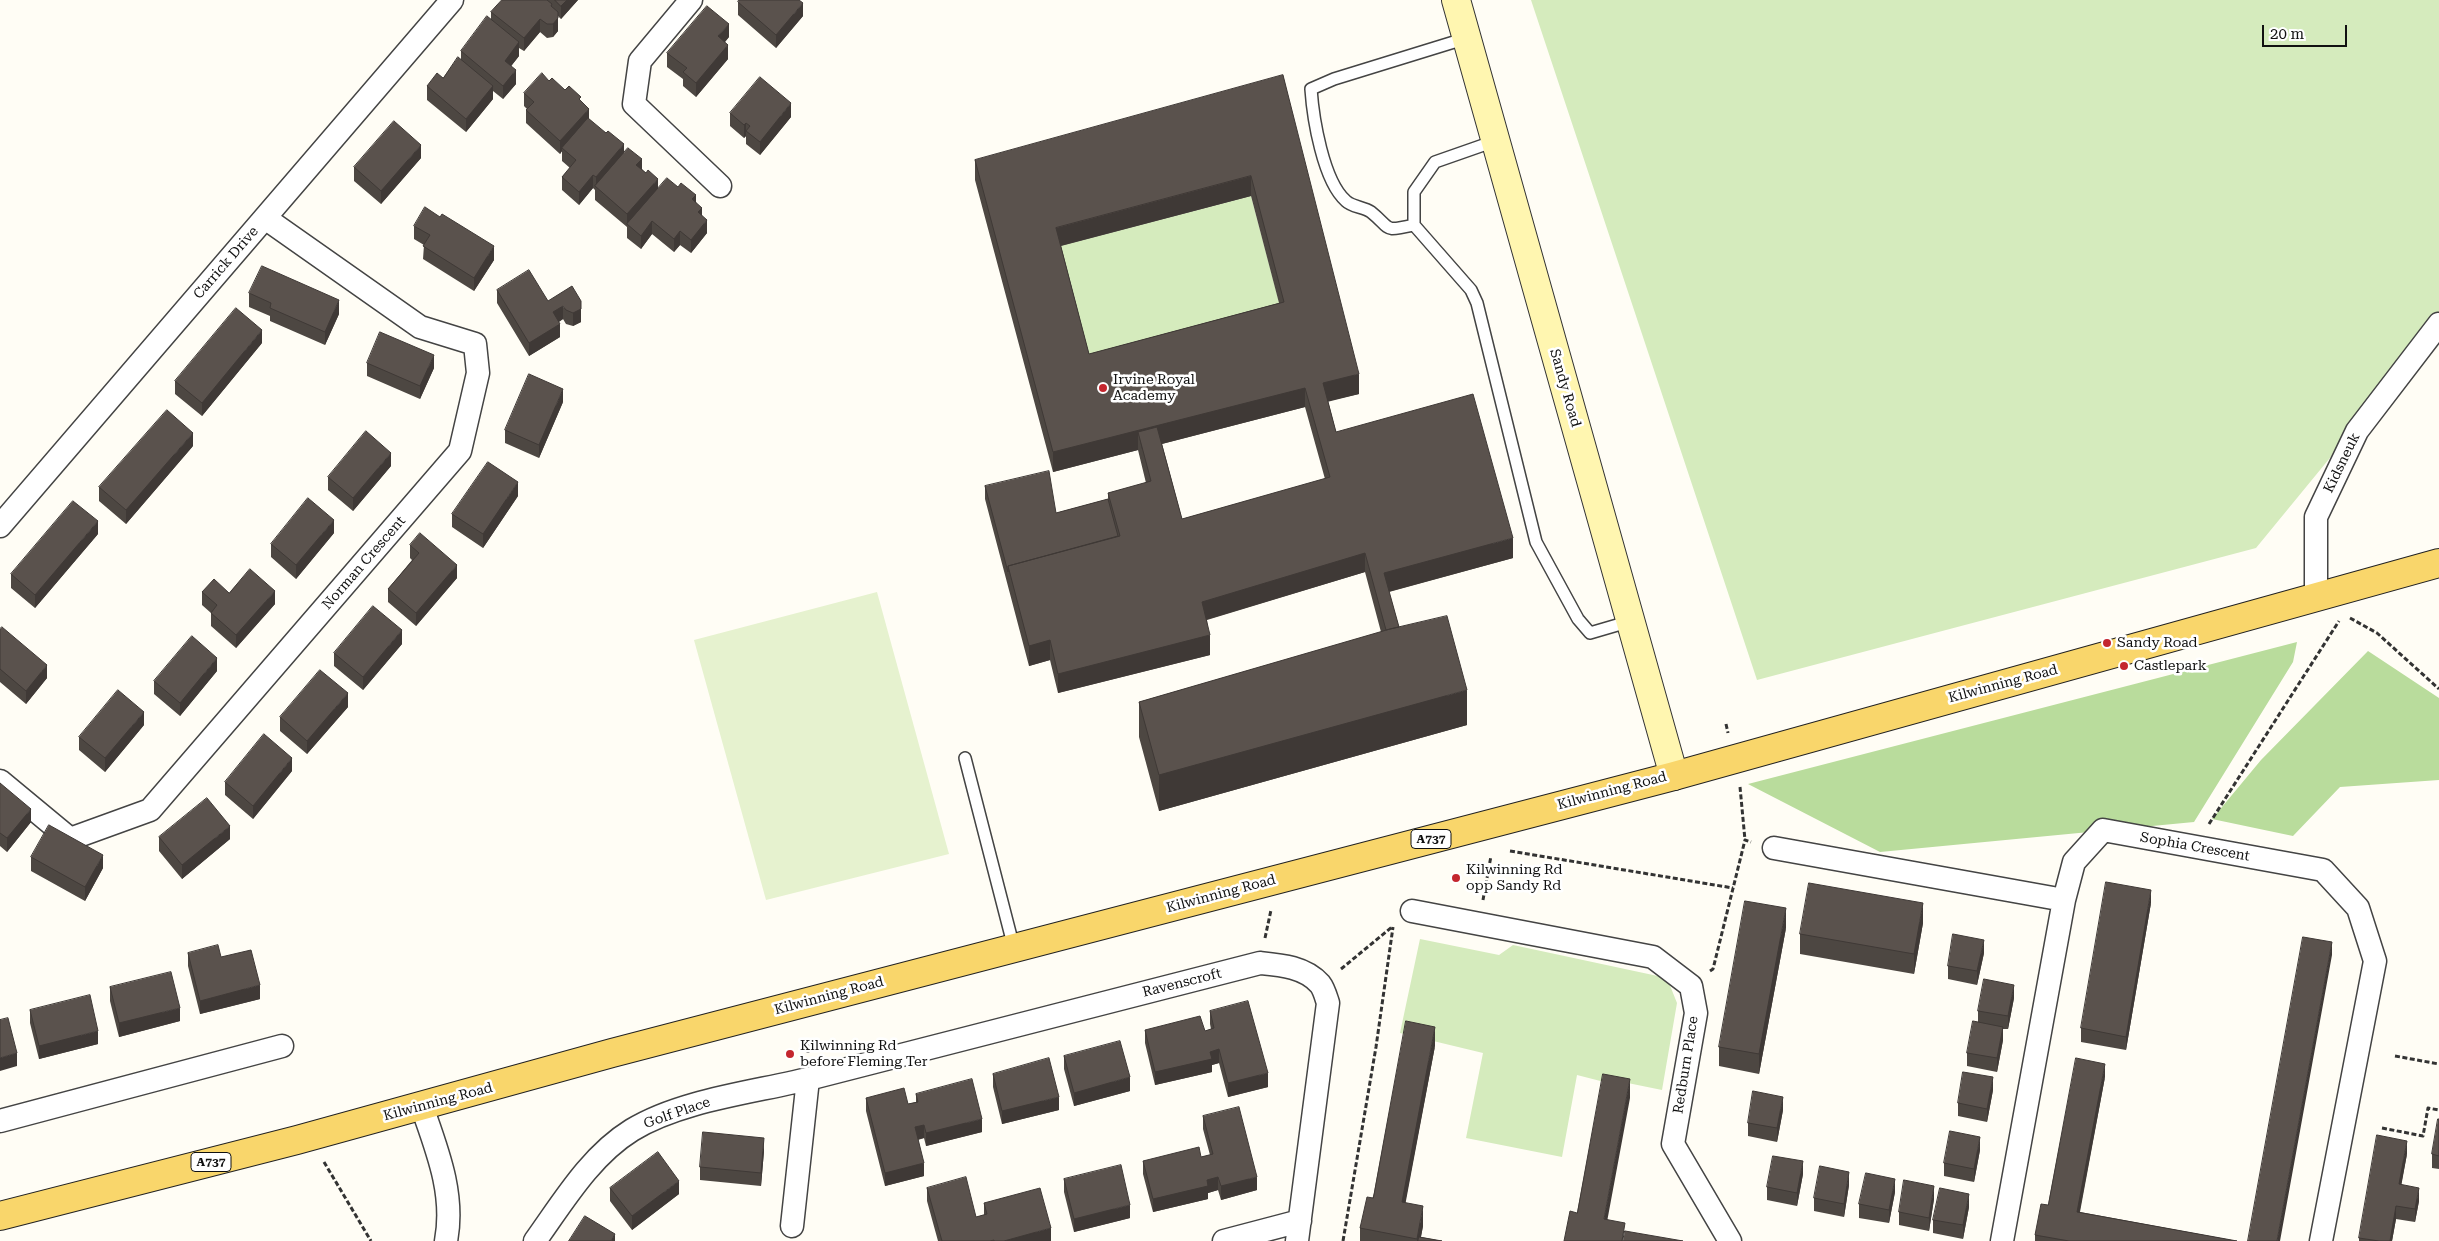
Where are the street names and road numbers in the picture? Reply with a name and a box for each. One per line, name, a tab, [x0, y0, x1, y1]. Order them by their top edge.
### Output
street label: Carrick Drive	[190, 223, 262, 303]
street label: Sandy Road	[1546, 347, 1584, 429]
street label: Kidsneuk	[2320, 430, 2364, 496]
street label: Norman Crescent	[319, 513, 409, 613]
street label: Kilwinning Road	[1947, 661, 2059, 707]
street label: Kilwinning Road	[1556, 768, 1668, 814]
street label: Sophia Crescent	[2139, 829, 2251, 865]
road number: A737	[1411, 830, 1451, 849]
street label: Kilwinning Road	[1165, 871, 1277, 917]
street label: Ravenscroft	[1141, 965, 1223, 1001]
street label: Kilwinning Road	[773, 973, 885, 1019]
street label: Redburn Place	[1670, 1015, 1702, 1115]
street label: Kilwinning Road	[382, 1079, 494, 1125]
street label: Golf Place	[642, 1094, 712, 1132]
road number: A737	[191, 1152, 231, 1172]

